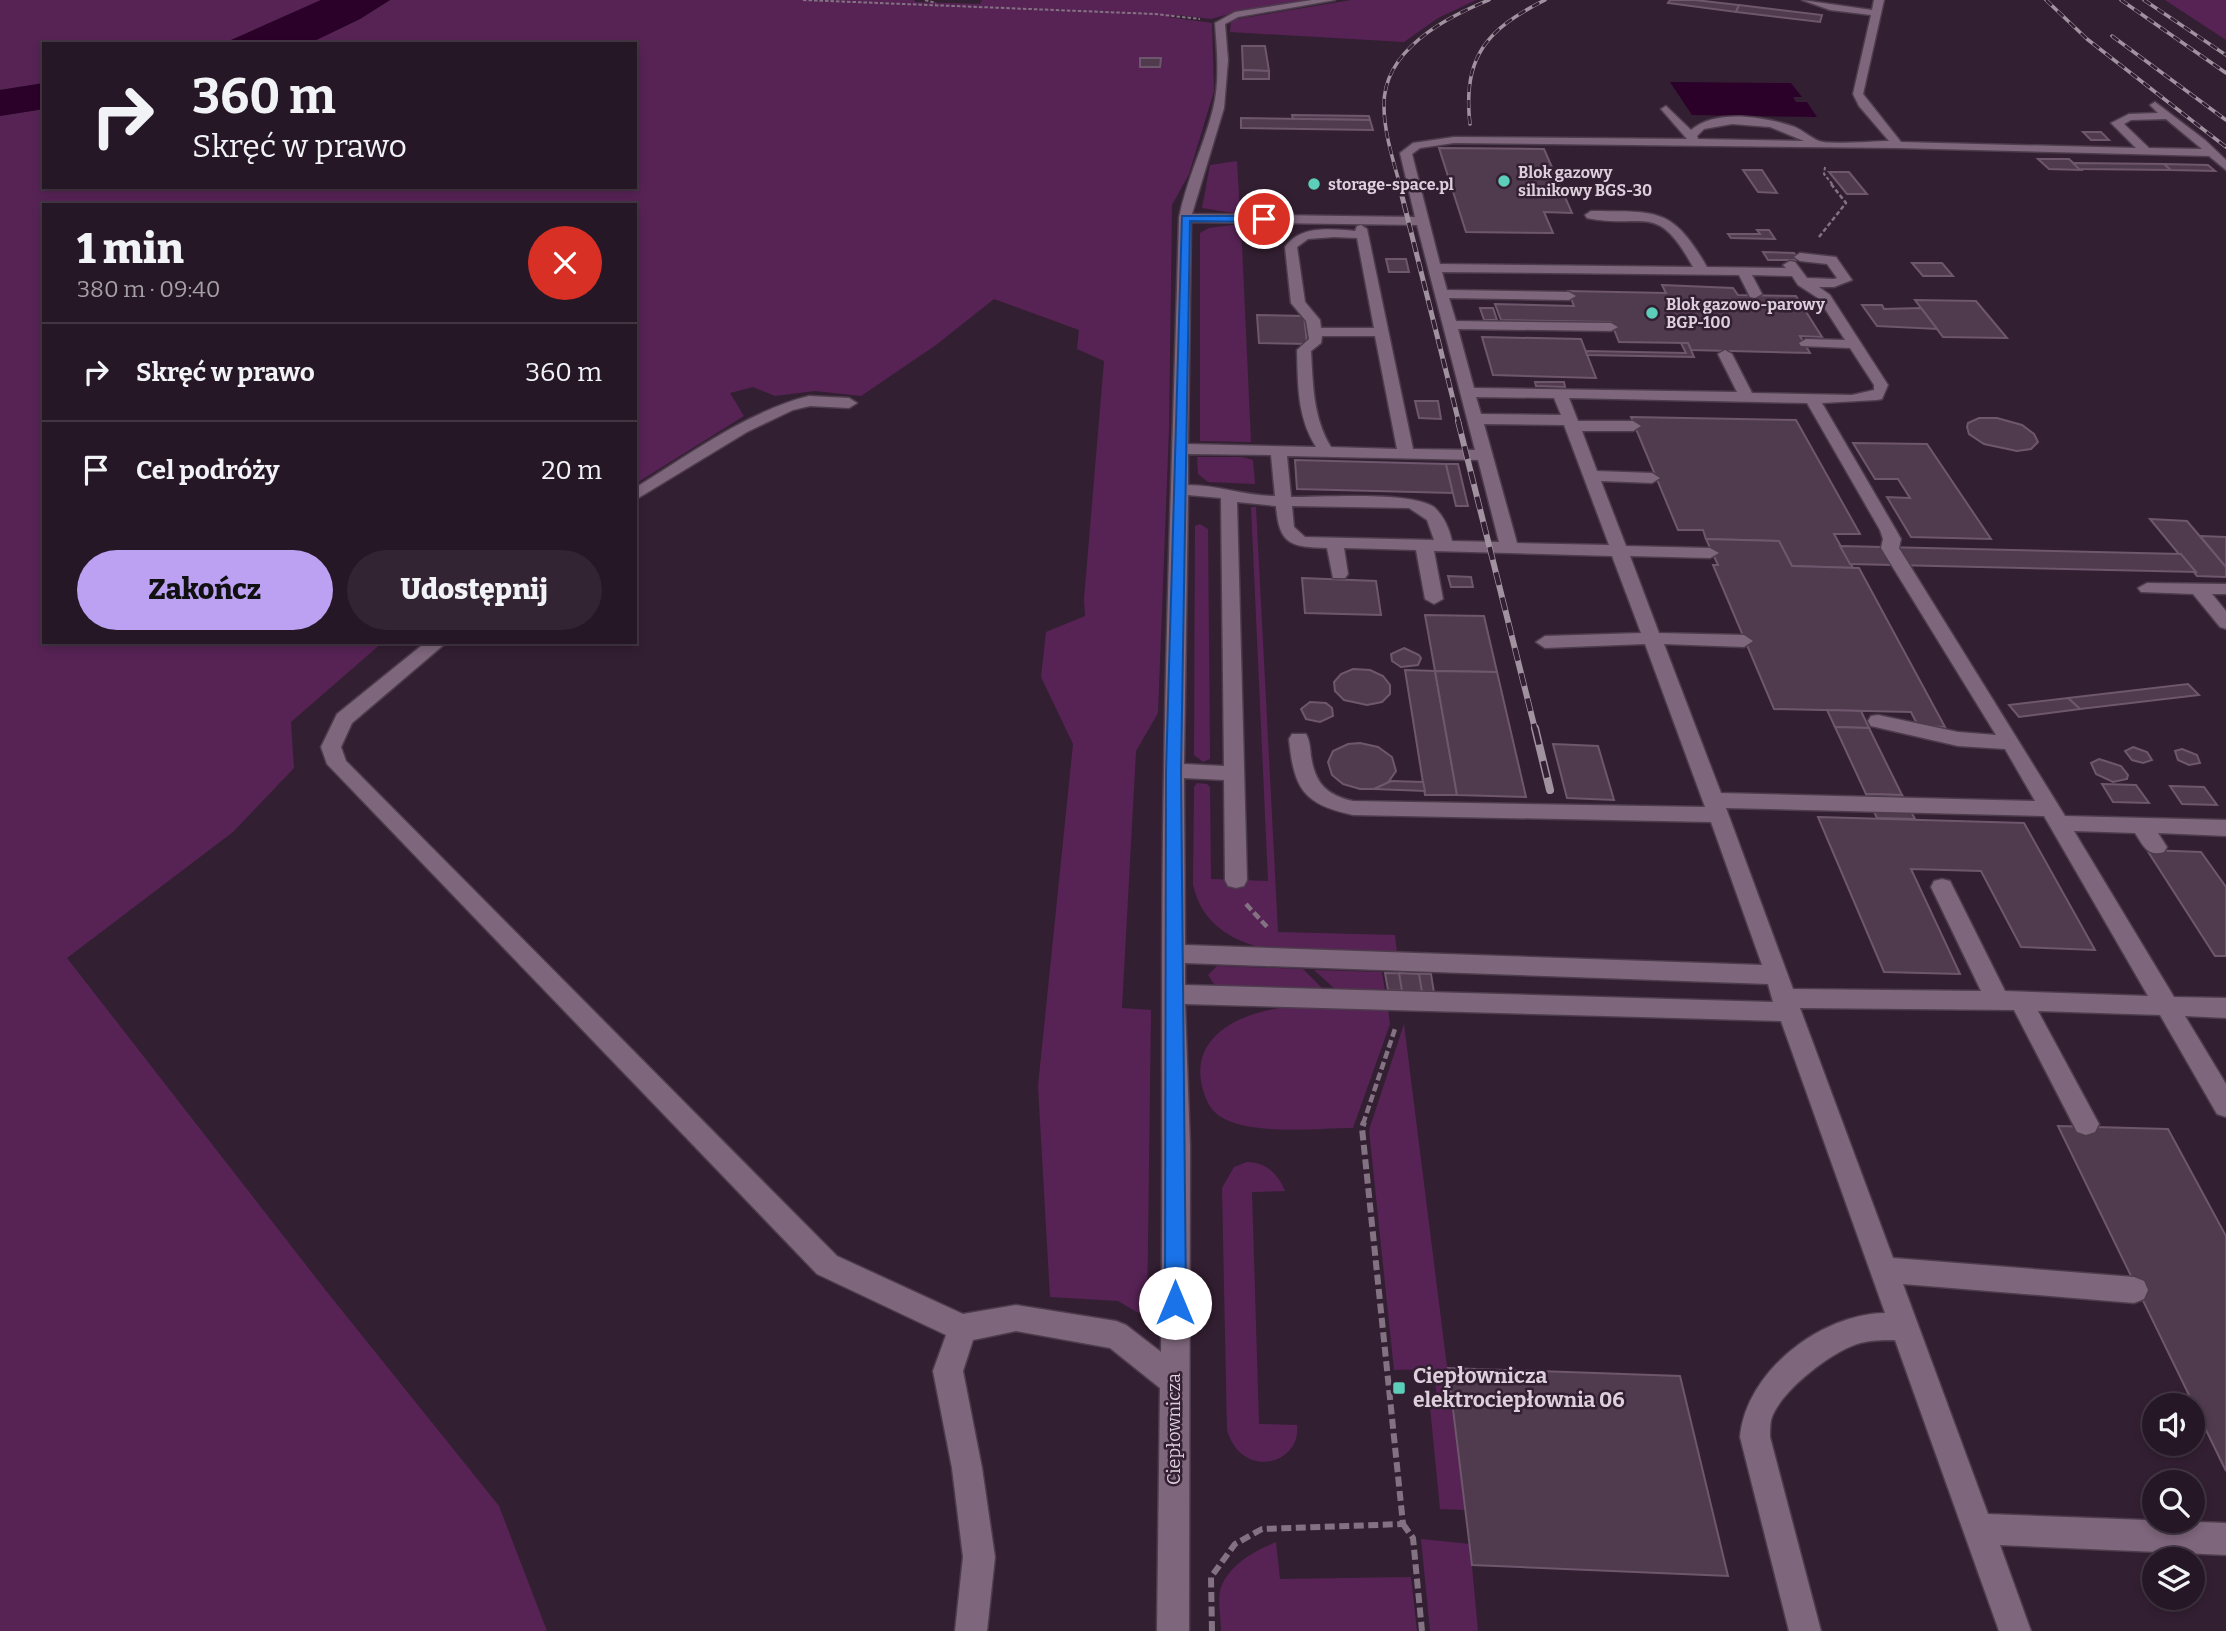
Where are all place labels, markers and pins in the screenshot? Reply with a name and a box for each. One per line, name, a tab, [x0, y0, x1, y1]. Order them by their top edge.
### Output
place label: Blok gazowy silnikowy BGS-30	[1518, 163, 1652, 200]
marker: Blok gazowy silnikowy BGS-30	[1496, 173, 1512, 189]
place label: storage-space.pl	[1328, 175, 1454, 194]
marker: storage-space.pl	[1306, 176, 1322, 192]
pin	[1234, 189, 1294, 249]
place label: Blok gazowo-parowy BGP-100	[1666, 295, 1825, 332]
marker: Blok gazowo-parowy BGP-100	[1644, 305, 1660, 321]
place label: Ciepłownicza elektrociepłownia 06	[1413, 1363, 1625, 1413]
marker: Ciepłownicza elektrociepłownia 06	[1391, 1380, 1407, 1396]

